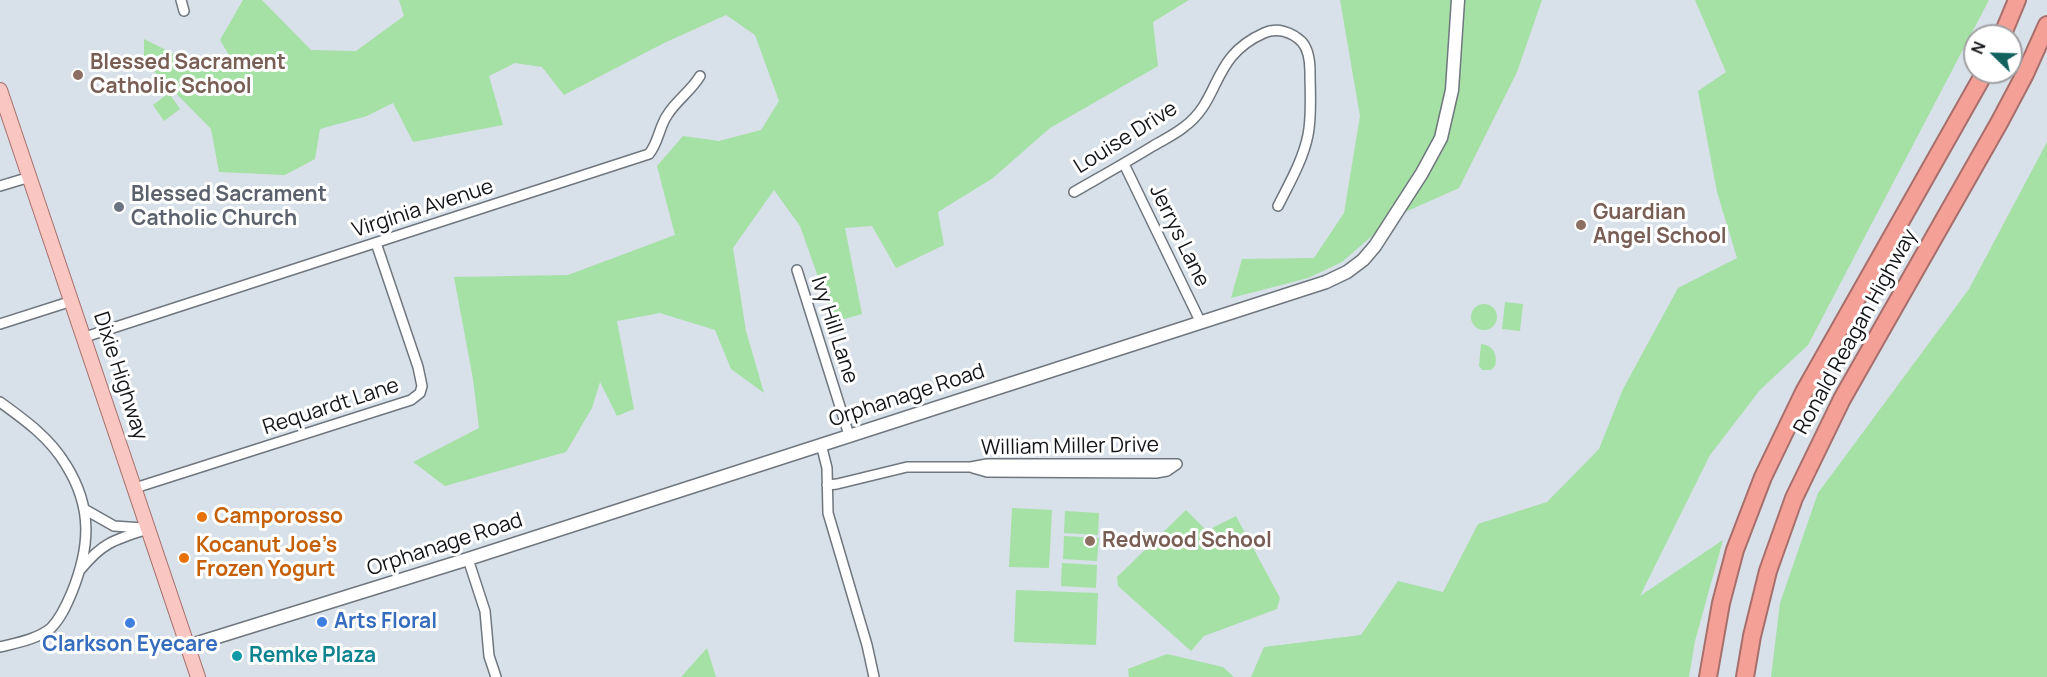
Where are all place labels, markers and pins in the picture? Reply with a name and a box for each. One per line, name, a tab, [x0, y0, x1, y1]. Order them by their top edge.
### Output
place label: Blessed Sacrament Catholic School	[90, 50, 286, 100]
marker: Blessed Sacrament Catholic School	[71, 68, 85, 82]
place label: Blessed Sacrament Catholic Church	[131, 182, 327, 232]
marker: Blessed Sacrament Catholic Church	[112, 200, 126, 214]
place label: Guardian Angel School	[1593, 200, 1727, 250]
marker: Guardian Angel School	[1574, 218, 1588, 232]
place label: Camporosso	[214, 504, 343, 530]
marker: Camporosso	[195, 510, 209, 524]
place label: Redwood School	[1102, 528, 1272, 554]
place label: Kocanut Joe’s Frozen Yogurt	[196, 533, 337, 583]
marker: Redwood School	[1083, 534, 1097, 548]
marker: Kocanut Joe’s Frozen Yogurt	[177, 551, 191, 565]
place label: Arts Floral	[334, 609, 437, 635]
marker: Arts Floral	[315, 615, 329, 629]
marker: Clarkson Eyecare	[123, 616, 137, 630]
place label: Clarkson Eyecare	[42, 632, 218, 658]
place label: Remke Plaza	[249, 643, 376, 669]
marker: Remke Plaza	[230, 649, 244, 663]

